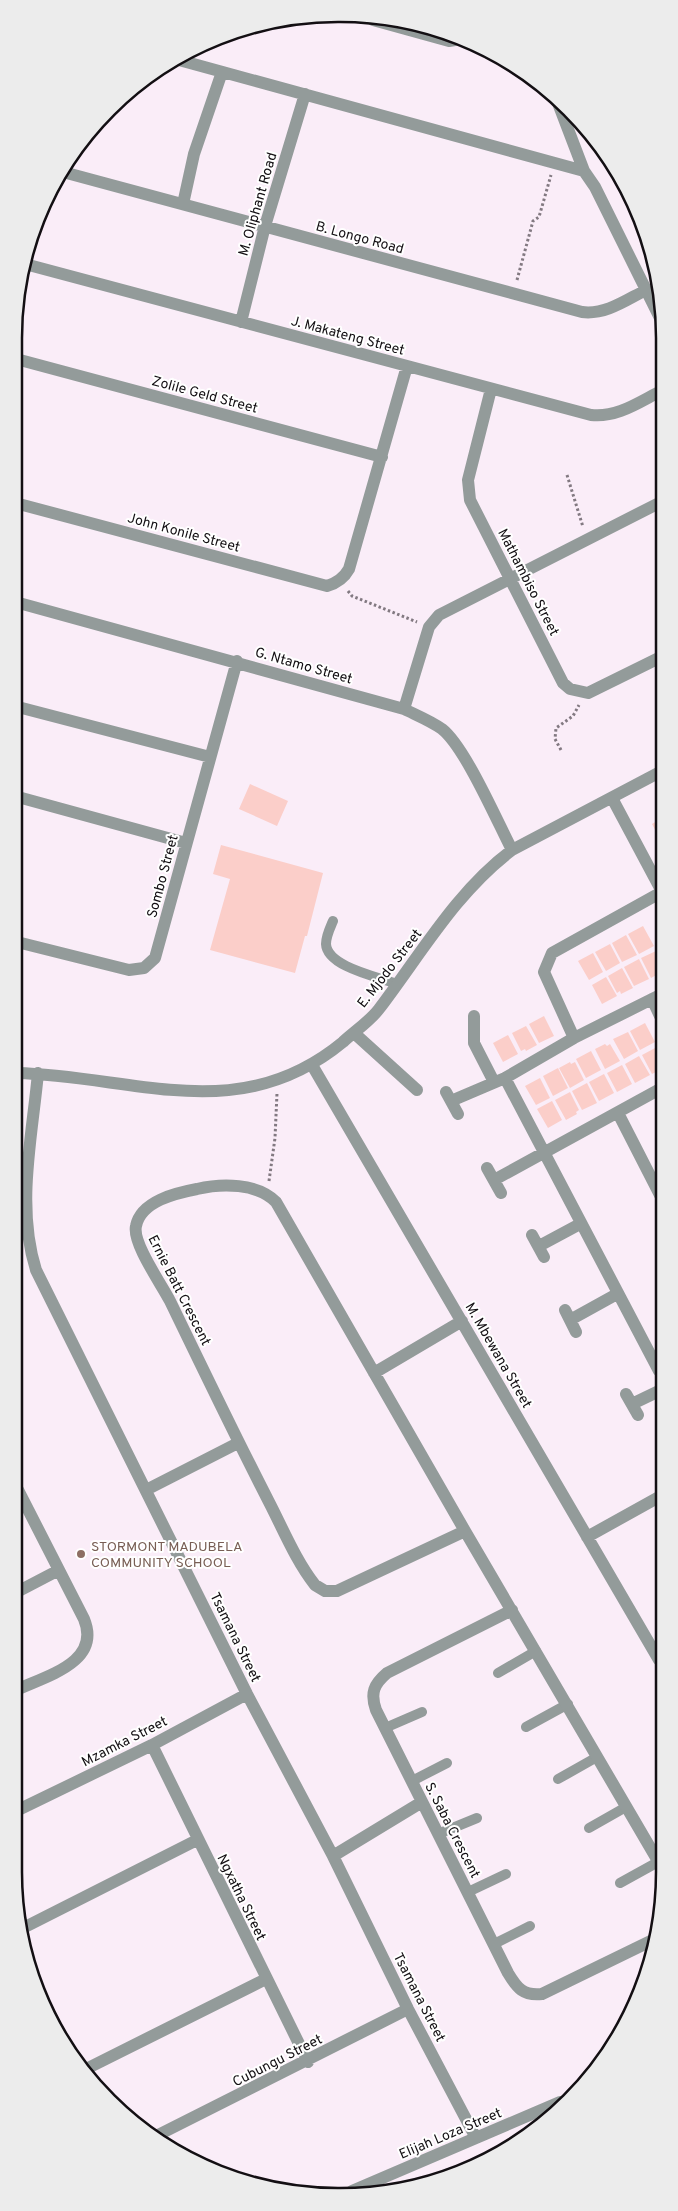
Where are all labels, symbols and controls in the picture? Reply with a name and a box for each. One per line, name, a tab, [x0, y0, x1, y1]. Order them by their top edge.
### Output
street label: M. Oliphant Road	[236, 151, 281, 258]
street label: B. Longo Road	[314, 219, 406, 258]
street label: J. Makateng Street	[289, 313, 406, 360]
street label: Zolile Geld Street	[150, 373, 259, 418]
street label: John Konile Street	[125, 510, 242, 557]
street label: Mathambiso Street	[493, 526, 562, 639]
street label: G. Ntamo Street	[253, 644, 354, 688]
street label: Sombo Street	[144, 833, 183, 920]
street label: E. Mjodo Street	[354, 926, 426, 1012]
street label: Ernie Batt Crescent	[143, 1233, 214, 1349]
street label: M. Mbewana Street	[461, 1300, 535, 1411]
place label: STORMONT MADUBELA COMMUNITY SCHOOL	[91, 1539, 243, 1572]
marker: STORMONT MADUBELA COMMUNITY SCHOOL	[75, 1548, 87, 1560]
street label: Tsamana Street	[206, 1590, 264, 1685]
street label: Mzamka Street	[79, 1713, 170, 1771]
street label: S. Saba Crescent	[420, 1780, 483, 1881]
street label: Ngxatha Street	[212, 1852, 269, 1944]
street label: Tsamana Street	[389, 1950, 448, 2045]
street label: Cubungu Street	[230, 2031, 325, 2091]
street label: Elijah Loza Street	[397, 2105, 504, 2164]

